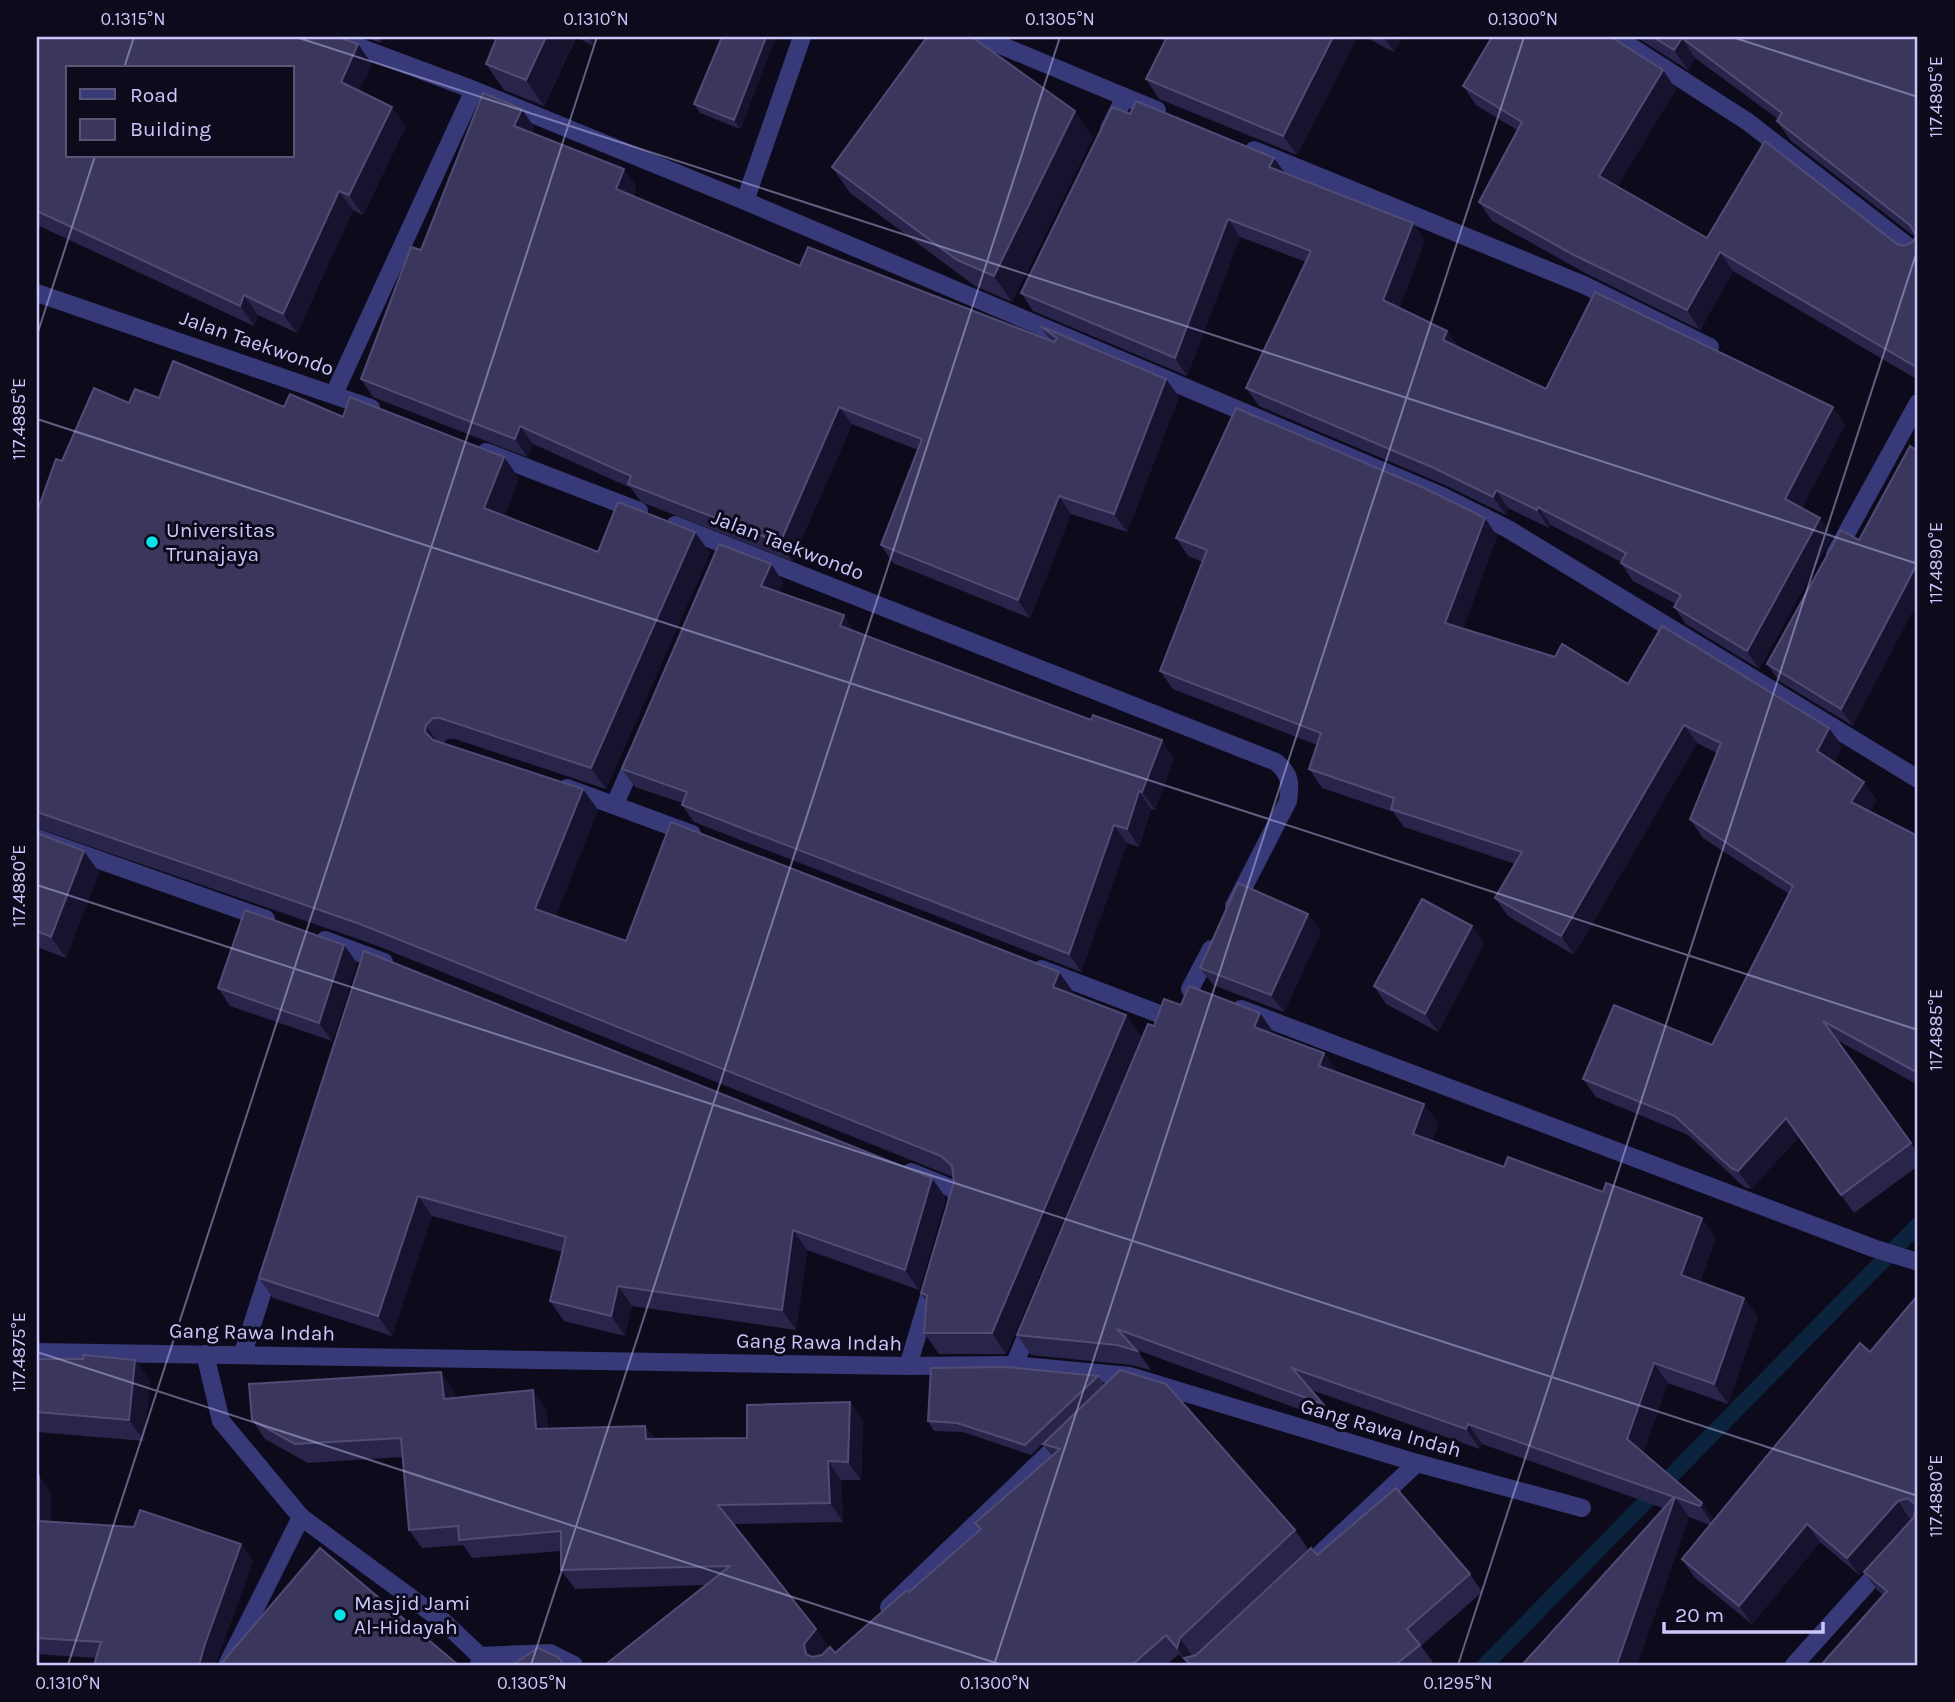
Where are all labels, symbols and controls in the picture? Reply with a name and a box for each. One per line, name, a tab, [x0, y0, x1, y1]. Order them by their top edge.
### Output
text: 0.1315°N	[100, 8, 166, 30]
text: 0.1310°N	[563, 8, 629, 30]
text: 0.1305°N	[1025, 8, 1095, 30]
text: 0.1300°N	[1488, 8, 1558, 30]
text: 117.4895°E	[1925, 56, 1947, 138]
legend	[66, 66, 294, 158]
text: Road	[130, 83, 178, 107]
text: Building	[130, 117, 211, 141]
street label: Jalan Taekwondo	[177, 305, 337, 381]
text: 117.4885°E	[8, 378, 30, 460]
street label: Jalan Taekwondo	[708, 505, 868, 585]
place label: Universitas Trunajaya	[166, 518, 275, 566]
text: 117.4890°E	[1925, 522, 1947, 604]
marker: Universitas Trunajaya	[144, 534, 160, 550]
text: 117.4880°E	[8, 845, 30, 927]
text: 117.4885°E	[1925, 989, 1947, 1071]
text: 117.4875°E	[8, 1312, 30, 1392]
street label: Gang Rawa Indah	[169, 1319, 335, 1345]
street label: Gang Rawa Indah	[736, 1329, 902, 1355]
street label: Gang Rawa Indah	[1298, 1394, 1464, 1462]
text: 117.4880°E	[1925, 1455, 1947, 1537]
scale bar	[1664, 1590, 1824, 1634]
place label: Masjid Jami Al-Hidayah	[354, 1591, 471, 1639]
text: 20 m	[1675, 1603, 1724, 1627]
marker: Masjid Jami Al-Hidayah	[332, 1607, 348, 1623]
text: 0.1310°N	[35, 1672, 101, 1694]
text: 0.1305°N	[497, 1672, 567, 1694]
text: 0.1300°N	[960, 1672, 1030, 1694]
text: 0.1295°N	[1423, 1672, 1493, 1694]

